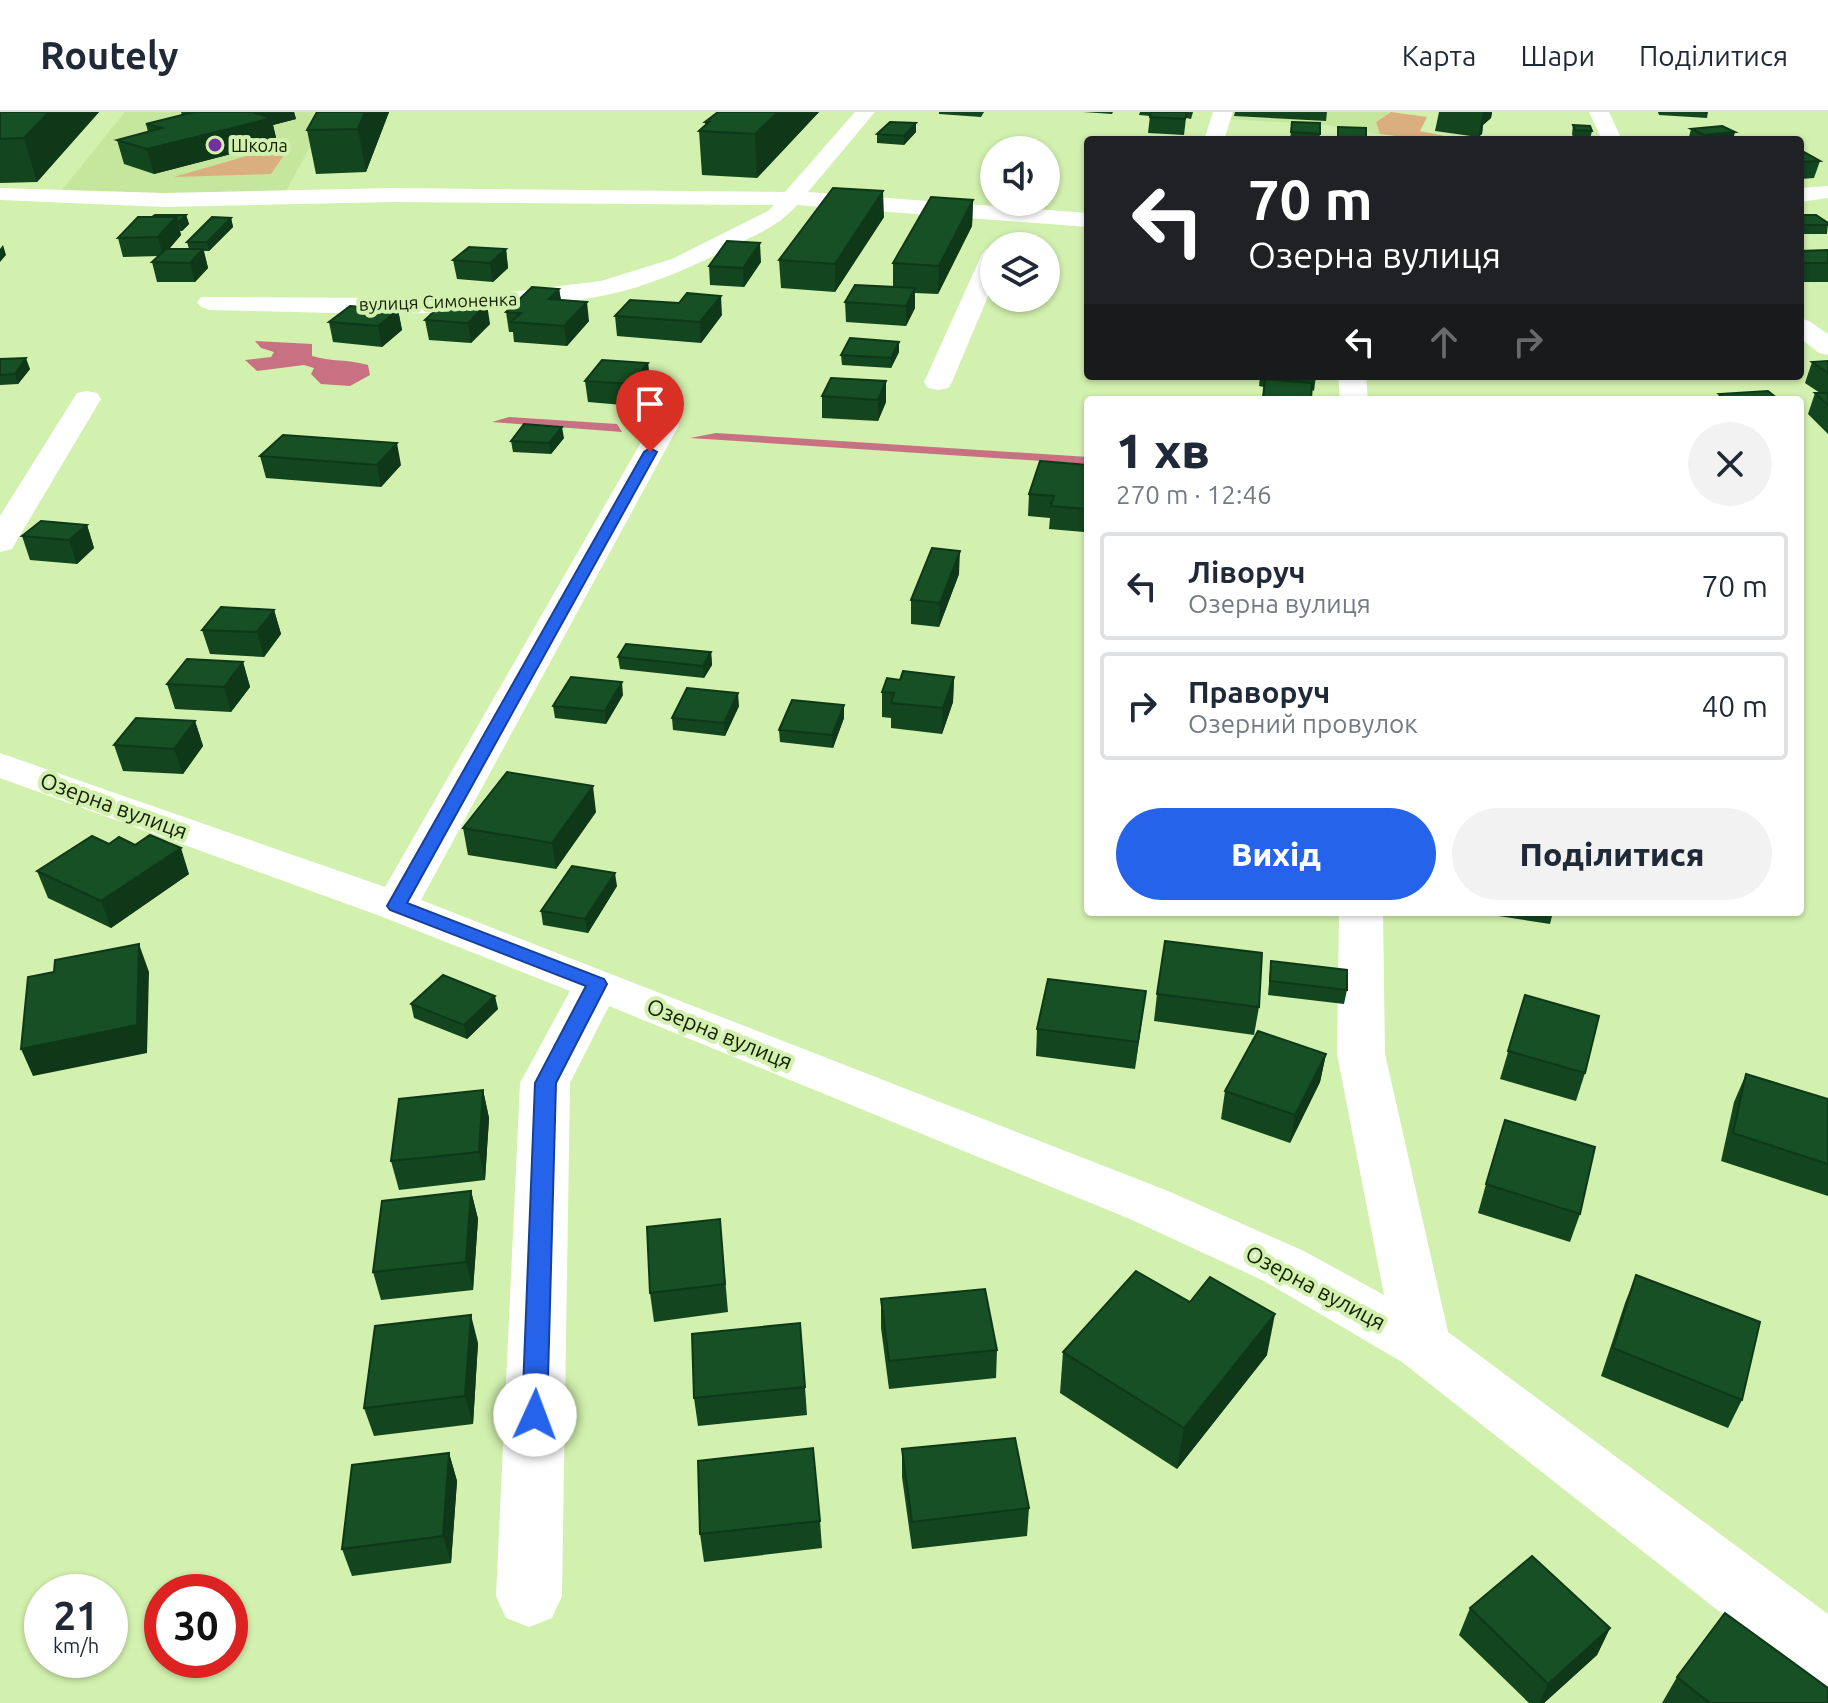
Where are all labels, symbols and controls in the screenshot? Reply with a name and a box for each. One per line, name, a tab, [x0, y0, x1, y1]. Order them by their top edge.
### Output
text: Routely	[40, 34, 178, 76]
text: Карта	[1402, 40, 1476, 71]
text: Шари	[1520, 40, 1595, 71]
text: Поділитися	[1639, 40, 1788, 71]
place label: Школа	[231, 135, 288, 155]
marker: Школа	[206, 136, 224, 154]
map controls	[980, 136, 1060, 312]
button: sound	[980, 136, 1060, 216]
icon: left	[1116, 168, 1220, 272]
text: 70 m	[1248, 168, 1373, 231]
button: layers	[980, 232, 1060, 312]
text: Озерна вулиця	[1248, 234, 1501, 275]
street label: вулиця Симоненка	[358, 288, 518, 314]
icon: left	[1338, 320, 1382, 364]
icon: ahead	[1422, 320, 1466, 364]
icon: right	[1506, 320, 1550, 364]
pin	[616, 370, 684, 452]
icon: arrive	[628, 382, 672, 426]
button: close	[1688, 422, 1772, 506]
text: 1 хв	[1116, 423, 1210, 477]
text: 270 m · 12:46	[1116, 480, 1272, 509]
text: Ліворуч	[1188, 555, 1306, 589]
icon: left	[1120, 564, 1164, 608]
text: 70 m	[1701, 569, 1768, 603]
text: Озерна вулиця	[1188, 589, 1371, 618]
text: Праворуч	[1188, 675, 1330, 709]
icon: right	[1120, 684, 1164, 728]
text: 40 m	[1701, 689, 1768, 723]
text: Озерний провулок	[1188, 709, 1418, 738]
street label: Озерна вулиця	[37, 767, 191, 843]
button: Вихід	[1116, 808, 1436, 900]
button: Поділитися	[1452, 808, 1772, 900]
street label: Озерна вулиця	[644, 992, 796, 1074]
street label: Озерна вулиця	[1242, 1240, 1390, 1334]
position arrow	[493, 1373, 577, 1457]
speed limit sign: 30	[144, 1574, 248, 1678]
text: 21	[53, 1593, 99, 1638]
text: km/h	[53, 1634, 99, 1657]

